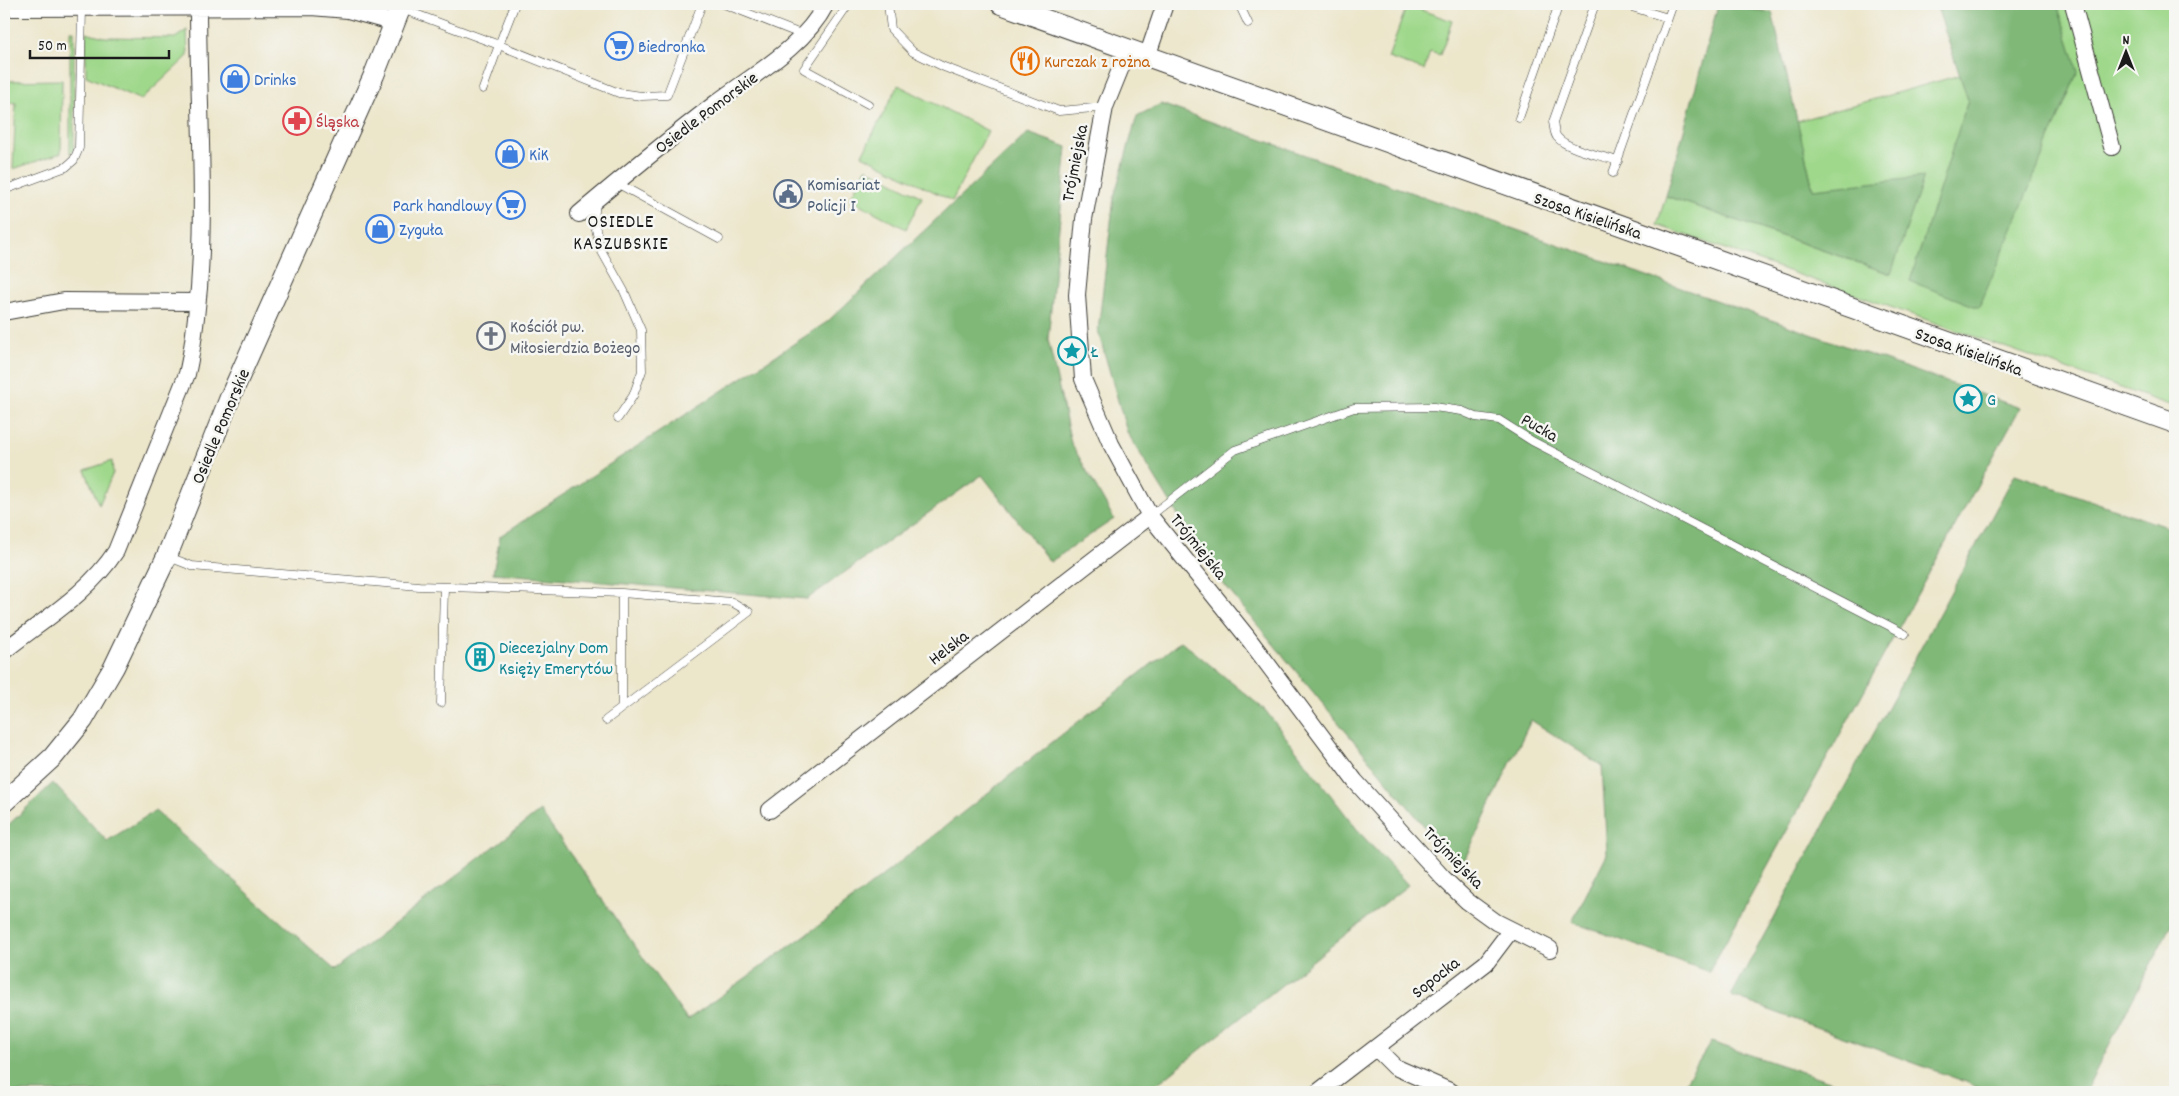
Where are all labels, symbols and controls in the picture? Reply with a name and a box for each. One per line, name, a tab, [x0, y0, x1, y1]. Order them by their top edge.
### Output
scale bar	[30, 28, 169, 60]
north arrow	[2102, 28, 2152, 78]
supermarket icon: Biedronka	[604, 31, 634, 61]
text: N	[2123, 31, 2130, 51]
text: 50 m	[38, 36, 67, 58]
place label: Biedronka	[638, 36, 706, 61]
restaurant icon: Kurczak z rożna	[1010, 46, 1040, 76]
place label: Kurczak z rożna	[1044, 51, 1151, 76]
shop icon: Drinks	[220, 64, 250, 94]
street label: Osiedle Pomorskie	[651, 67, 764, 161]
place label: Drinks	[254, 69, 297, 94]
pharmacy icon: Śląska	[282, 106, 312, 136]
place label: Śląska	[316, 111, 360, 136]
street label: Trójmiejska	[1057, 122, 1096, 204]
shop icon: KiK	[495, 139, 525, 169]
place label: KiK	[529, 144, 549, 169]
place label: Komisariat Policji I	[807, 174, 880, 220]
public building icon: Komisariat Policji I	[773, 179, 803, 209]
street label: Szosa Kisielińska	[1530, 187, 1645, 248]
supermarket icon: Park handlowy	[496, 190, 526, 220]
place label: Park handlowy	[393, 195, 493, 220]
district label: OSIEDLE KASZUBSKIE	[573, 210, 669, 259]
shop icon: Zyguła	[365, 214, 395, 244]
place label: Zyguła	[399, 219, 443, 244]
place label: Kościół pw. Miłosierdzia Bożego	[510, 316, 640, 362]
church icon: Kościół pw. Miłosierdzia Bożego	[476, 321, 506, 351]
street label: Szosa Kisielińska	[1911, 322, 2026, 385]
place icon: Ł	[1057, 336, 1087, 366]
place label: Ł	[1090, 341, 1099, 366]
street label: Osiedle Pomorskie	[187, 365, 258, 489]
place icon: G	[1953, 384, 1983, 414]
place label: G	[1987, 389, 1996, 414]
street label: Pucka	[1516, 409, 1562, 450]
street label: Trójmiejska	[1163, 509, 1232, 586]
street label: Helska	[924, 625, 975, 673]
place label: Diecezjalny Dom Księży Emerytów	[499, 637, 613, 683]
building icon: Diecezjalny Dom Księży Emerytów	[465, 642, 495, 672]
street label: Trójmiejska	[1416, 822, 1489, 896]
street label: Sopocka	[1407, 952, 1466, 1006]

